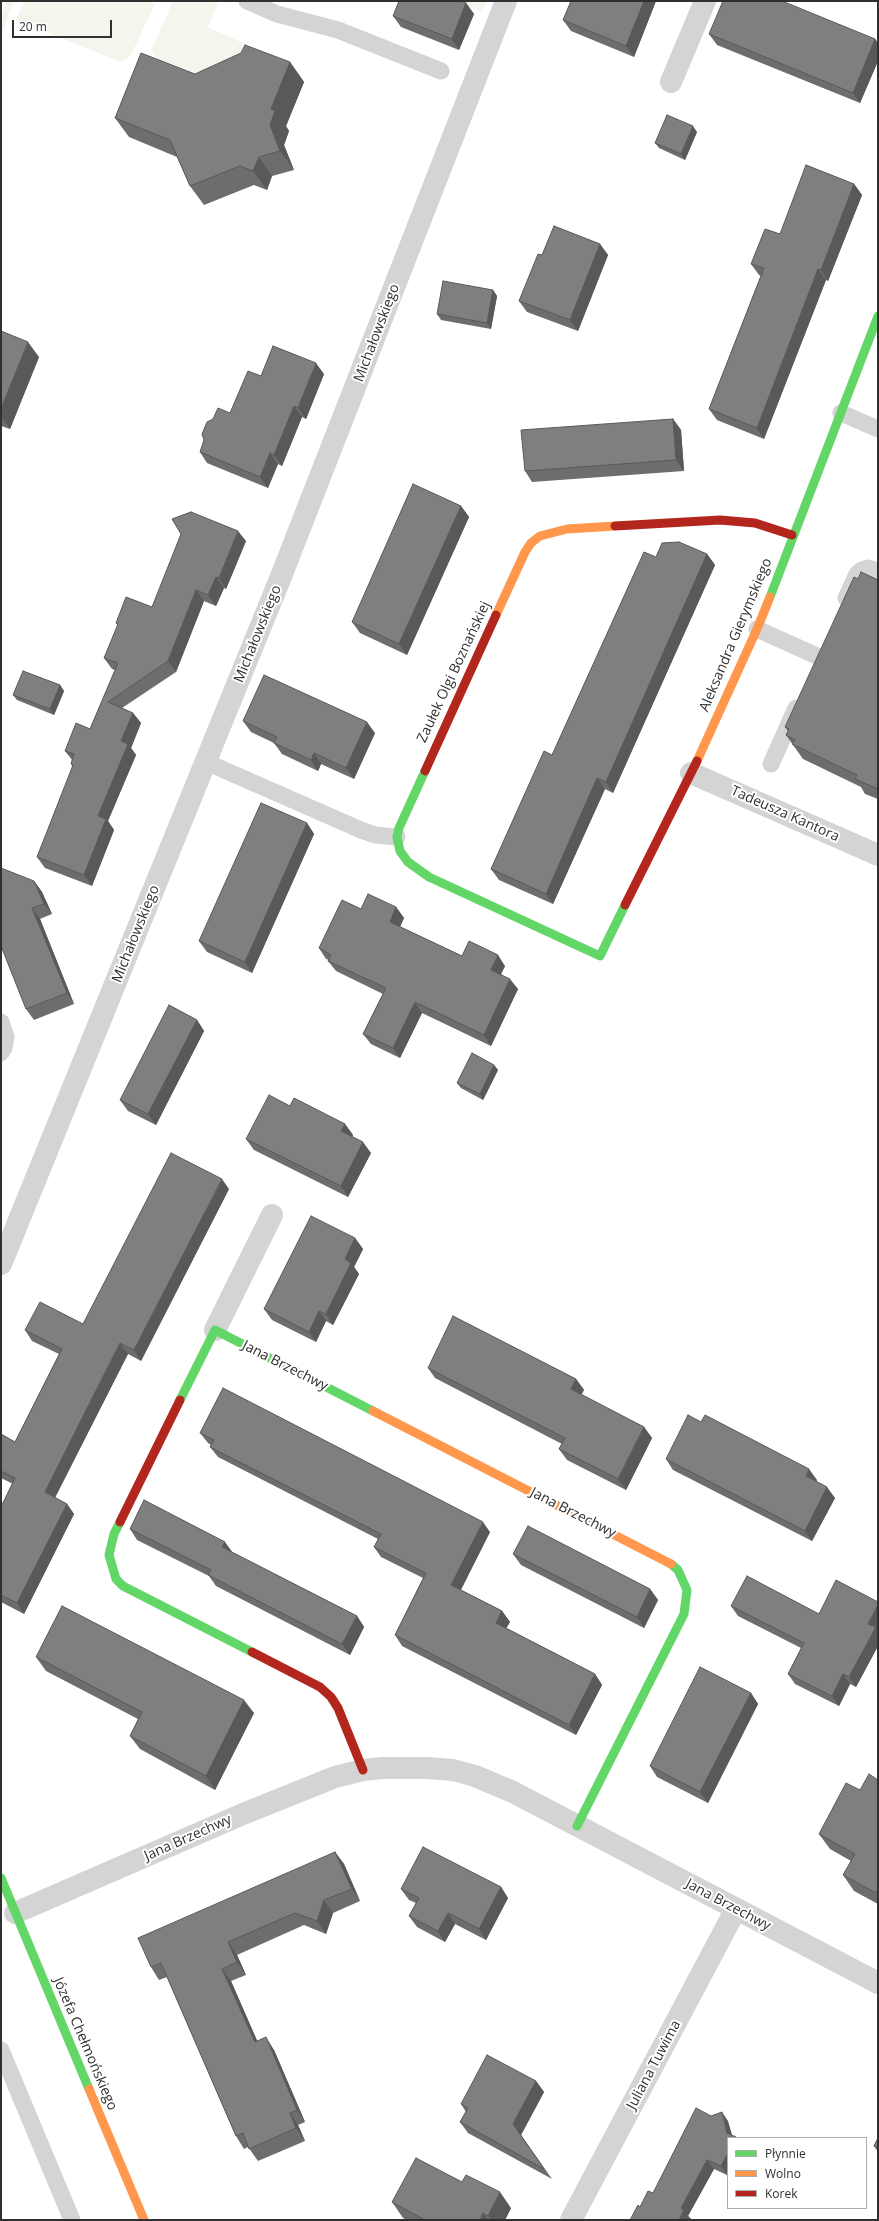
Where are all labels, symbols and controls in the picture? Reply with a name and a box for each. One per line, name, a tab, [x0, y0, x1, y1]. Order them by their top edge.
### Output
scale bar	[14, 12, 114, 38]
text: 20 m	[19, 18, 47, 35]
street label: Michałowskiego	[351, 282, 403, 384]
street label: Aleksandra Gierymskiego	[696, 556, 776, 714]
street label: Michałowskiego	[231, 583, 285, 685]
street label: Zaułek Olgi Boznańskiej	[414, 599, 494, 745]
street label: Tadeusza Kantora	[728, 783, 842, 845]
street label: Michałowskiego	[109, 883, 163, 985]
street label: Jana Brzechwy	[239, 1337, 331, 1395]
street label: Jana Brzechwy	[527, 1484, 619, 1542]
street label: Jana Brzechwy	[142, 1811, 234, 1865]
street label: Jana Brzechwy	[683, 1876, 773, 1934]
street label: Józefa Chełmońskiego	[49, 1975, 121, 2113]
street label: Juliana Tuwima	[623, 2018, 685, 2112]
legend	[727, 2137, 867, 2209]
text: Płynnie	[765, 2145, 806, 2162]
text: Wolno	[765, 2165, 801, 2182]
text: Korek	[765, 2185, 798, 2202]

